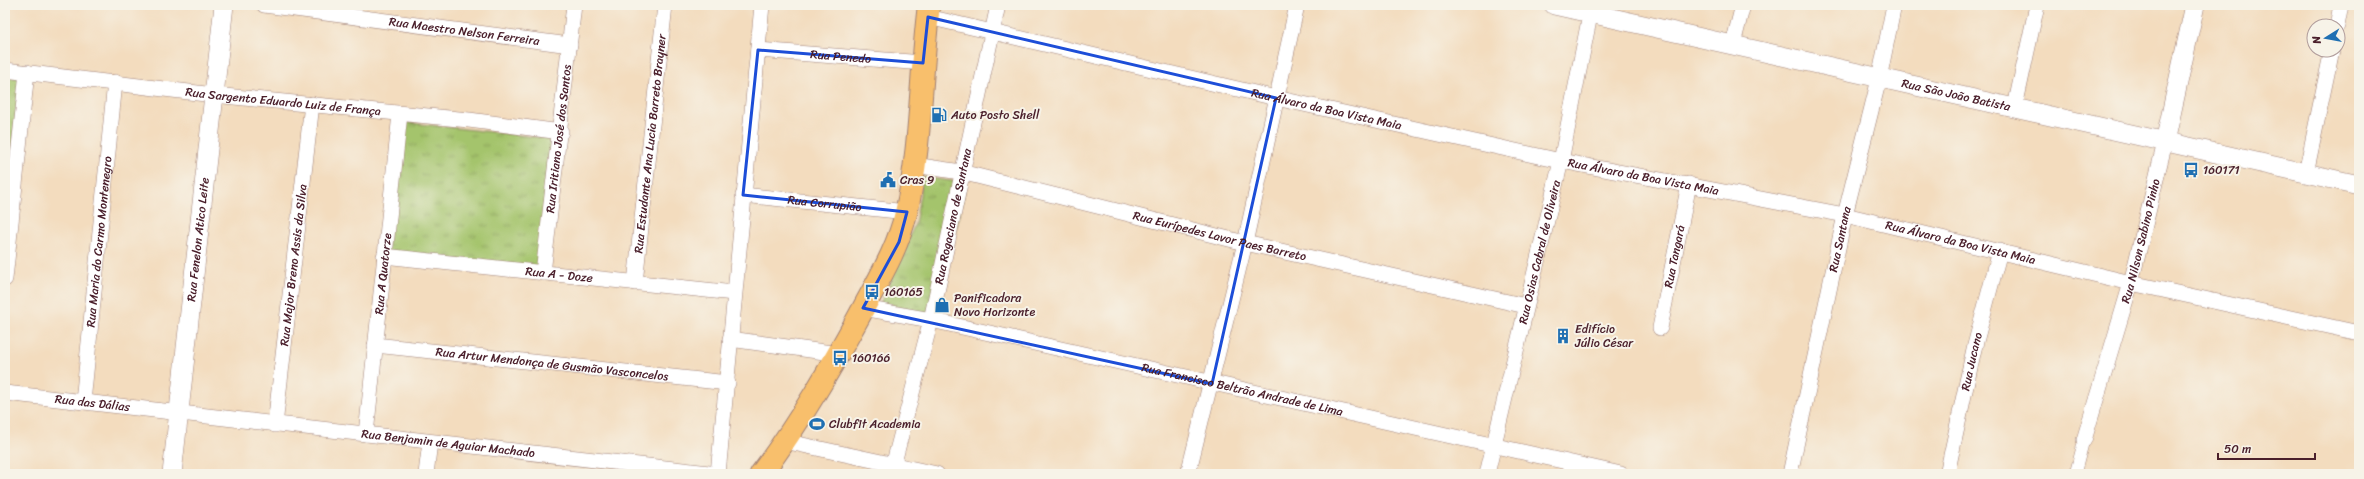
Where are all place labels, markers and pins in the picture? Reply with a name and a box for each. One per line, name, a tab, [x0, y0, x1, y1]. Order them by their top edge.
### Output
place label: Auto Posto Shell	[950, 104, 1040, 126]
fuel station icon: Auto Posto Shell	[930, 106, 948, 124]
place label: 160171	[2203, 159, 2240, 181]
bus stop icon: 160171	[2182, 161, 2200, 179]
place label: Cras 9	[900, 169, 934, 191]
public building icon: Cras 9	[879, 171, 897, 189]
place label: 160165	[884, 281, 923, 303]
bus stop icon: 160165	[863, 283, 881, 301]
place label: Panificadora Novo Horizonte	[954, 287, 1035, 323]
shop icon: Panificadora Novo Horizonte	[933, 296, 951, 314]
place label: Edifício Júlio César	[1574, 318, 1634, 354]
building icon: Edifício Júlio César	[1554, 327, 1572, 345]
place label: 160166	[852, 347, 891, 369]
bus stop icon: 160166	[831, 349, 849, 367]
place label: Clubfit Academia	[829, 413, 921, 435]
sports icon: Clubfit Academia	[808, 415, 826, 433]

